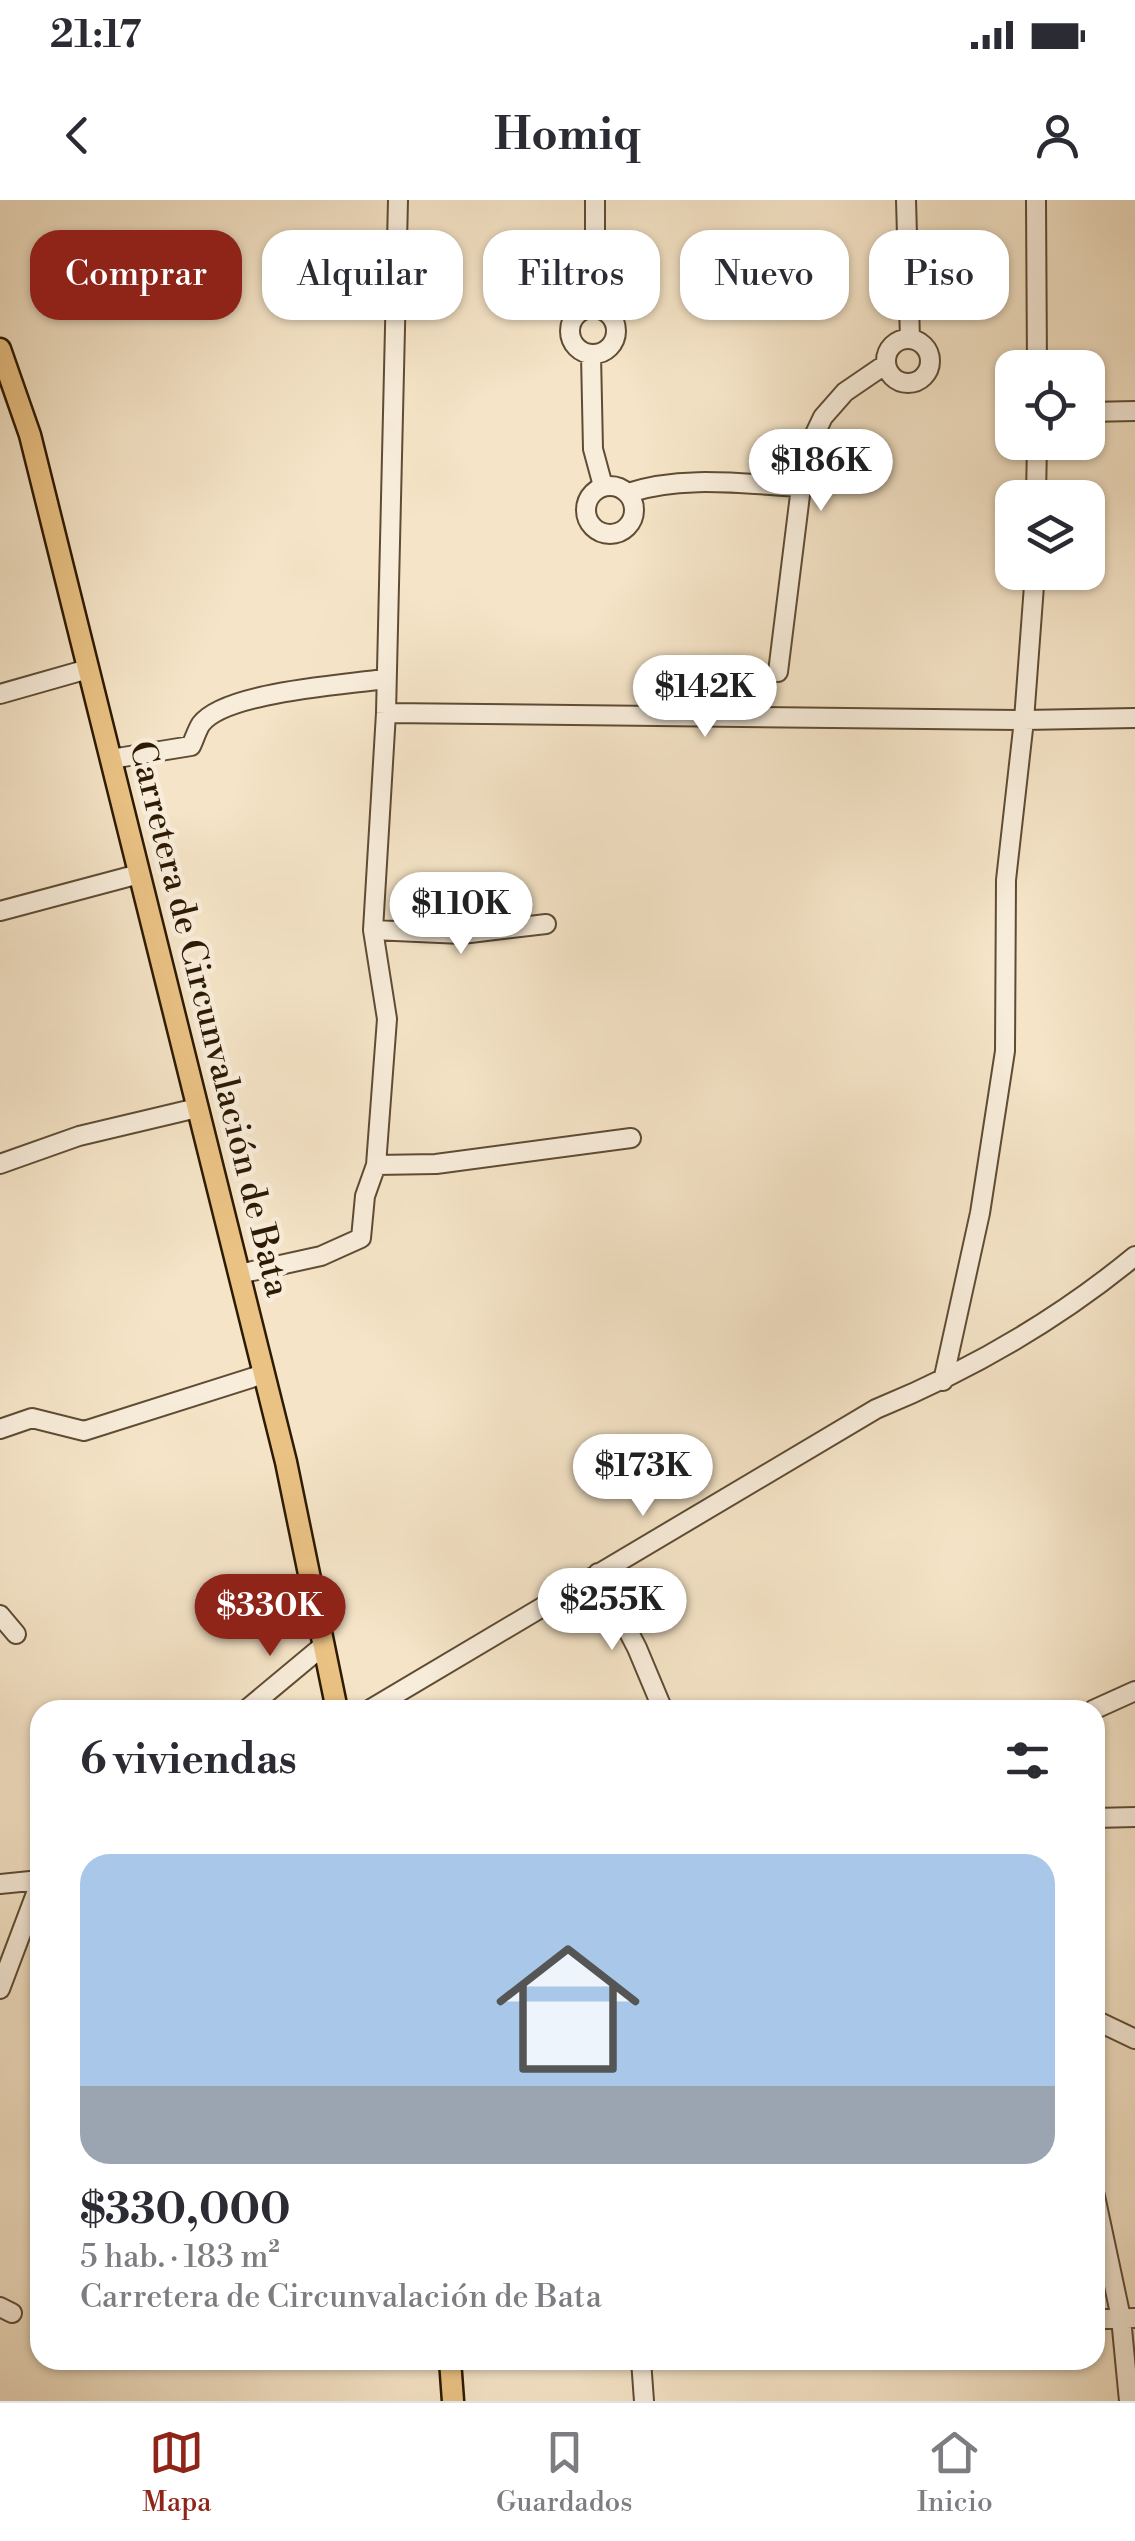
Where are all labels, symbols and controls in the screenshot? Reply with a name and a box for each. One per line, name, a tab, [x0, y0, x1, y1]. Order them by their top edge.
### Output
text: 21:17	[50, 12, 141, 59]
text: Homiq	[494, 107, 641, 164]
icon: back	[50, 108, 105, 163]
icon: person	[1030, 108, 1085, 163]
chip: Comprar	[30, 230, 242, 320]
chip: Alquilar	[262, 230, 463, 320]
chip: Filtros	[483, 230, 660, 320]
chip: Nuevo	[680, 230, 849, 320]
chip: Piso	[869, 230, 1009, 320]
map controls	[995, 350, 1105, 590]
button: locate	[995, 350, 1105, 460]
pin: $186K	[751, 429, 891, 514]
text: $186K	[771, 441, 871, 481]
button: layers	[995, 480, 1105, 590]
pin: $142K	[635, 655, 775, 740]
text: $142K	[655, 667, 755, 707]
street label: Carretera de Circunvalación de Bata	[119, 737, 299, 1301]
pin: $110K	[391, 872, 531, 957]
text: $110K	[412, 884, 510, 924]
pin: $173K	[573, 1434, 713, 1519]
text: $173K	[595, 1446, 691, 1486]
pin: $255K	[542, 1568, 682, 1653]
pin: $330K	[200, 1574, 340, 1659]
text: $255K	[560, 1580, 664, 1620]
text: $330K	[217, 1586, 323, 1626]
icon: filters	[1000, 1733, 1055, 1788]
text: 6 viviendas	[80, 1734, 297, 1787]
icon: home	[478, 1919, 658, 2099]
text: $330,000	[80, 2184, 291, 2237]
text: 5 hab. · 183 m²	[80, 2237, 280, 2277]
text: Carretera de Circunvalación de Bata	[80, 2277, 602, 2317]
tab: Mapa	[142, 2425, 212, 2520]
tab: Guardados	[496, 2425, 633, 2520]
tab: Inicio	[917, 2425, 993, 2520]

